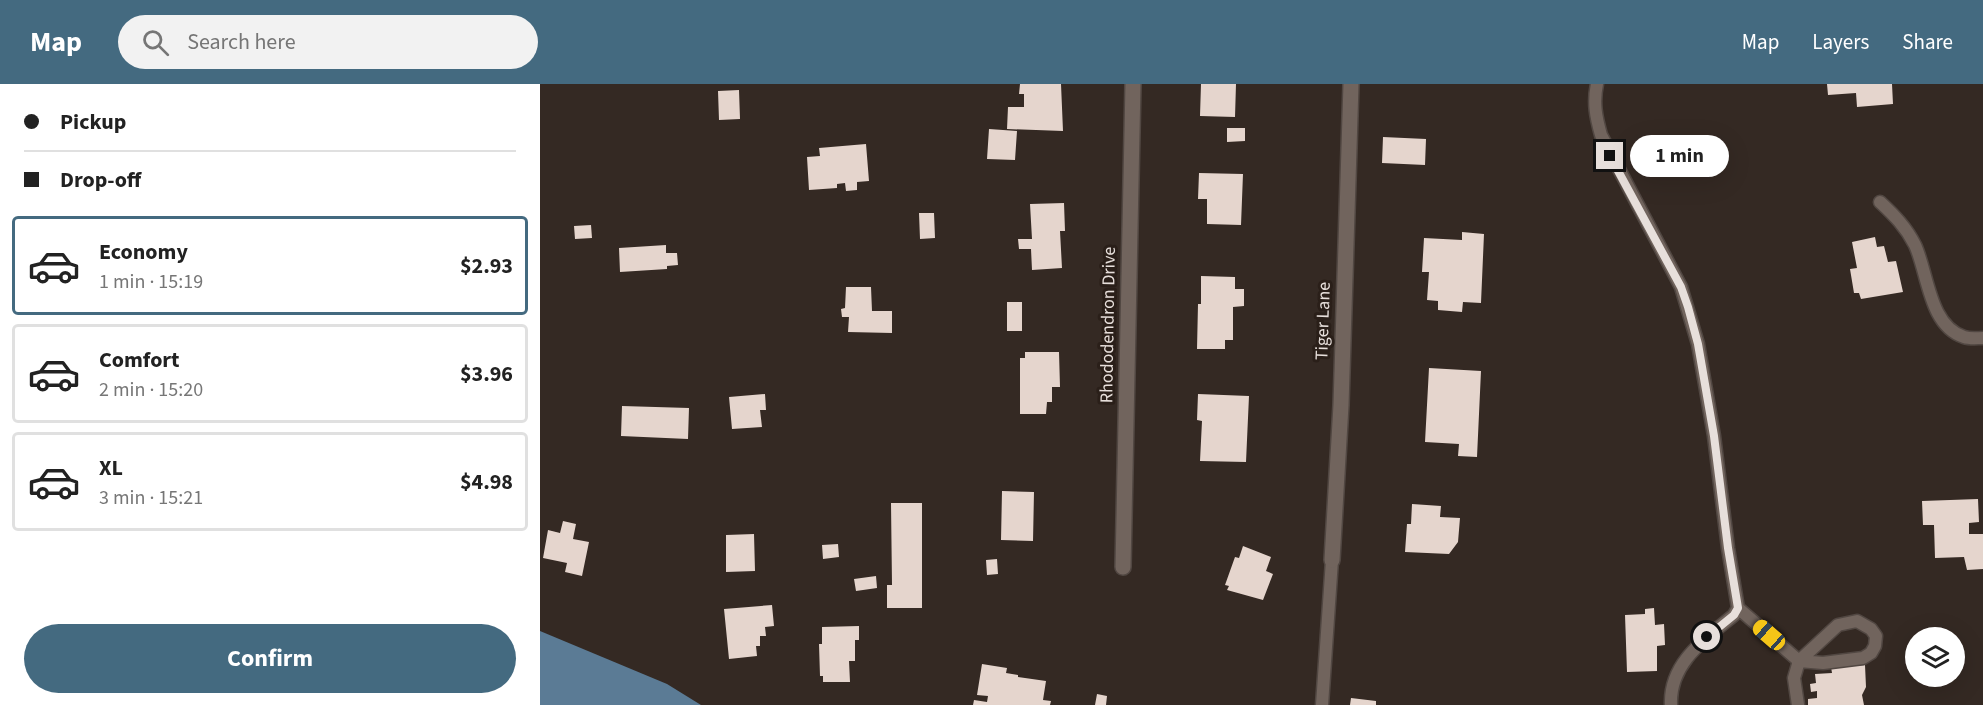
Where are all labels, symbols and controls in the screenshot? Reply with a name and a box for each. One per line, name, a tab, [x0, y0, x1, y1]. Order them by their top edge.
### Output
search box	[118, 15, 538, 69]
text: Map	[30, 22, 82, 62]
icon: search	[139, 26, 172, 59]
text: Search here	[187, 26, 296, 58]
text: Map	[1742, 27, 1779, 57]
text: Layers	[1812, 27, 1869, 57]
text: Share	[1902, 27, 1953, 57]
text: Pickup	[60, 106, 126, 138]
callout: 1 min	[1631, 135, 1730, 177]
route end	[1596, 142, 1623, 169]
text: 1 min	[1655, 142, 1704, 170]
text: Drop-off	[60, 164, 141, 196]
text: Economy	[99, 236, 188, 268]
icon: car	[27, 239, 81, 293]
street label: Rhododendron Drive	[1094, 246, 1122, 403]
text: $2.93	[460, 250, 513, 282]
text: 1 min · 15:19	[99, 268, 203, 296]
street label: Tiger Lane	[1309, 281, 1337, 361]
text: Comfort	[99, 344, 180, 376]
icon: car	[27, 347, 81, 401]
text: $3.96	[460, 358, 513, 390]
text: 2 min · 15:20	[99, 376, 203, 404]
text: XL	[99, 452, 123, 484]
icon: car	[27, 455, 81, 509]
text: $4.98	[460, 466, 513, 498]
text: 3 min · 15:21	[99, 484, 203, 512]
car	[1750, 616, 1788, 654]
route start	[1693, 623, 1720, 650]
button: Confirm	[24, 624, 516, 693]
map controls	[1905, 627, 1965, 687]
button: layers	[1905, 627, 1965, 687]

